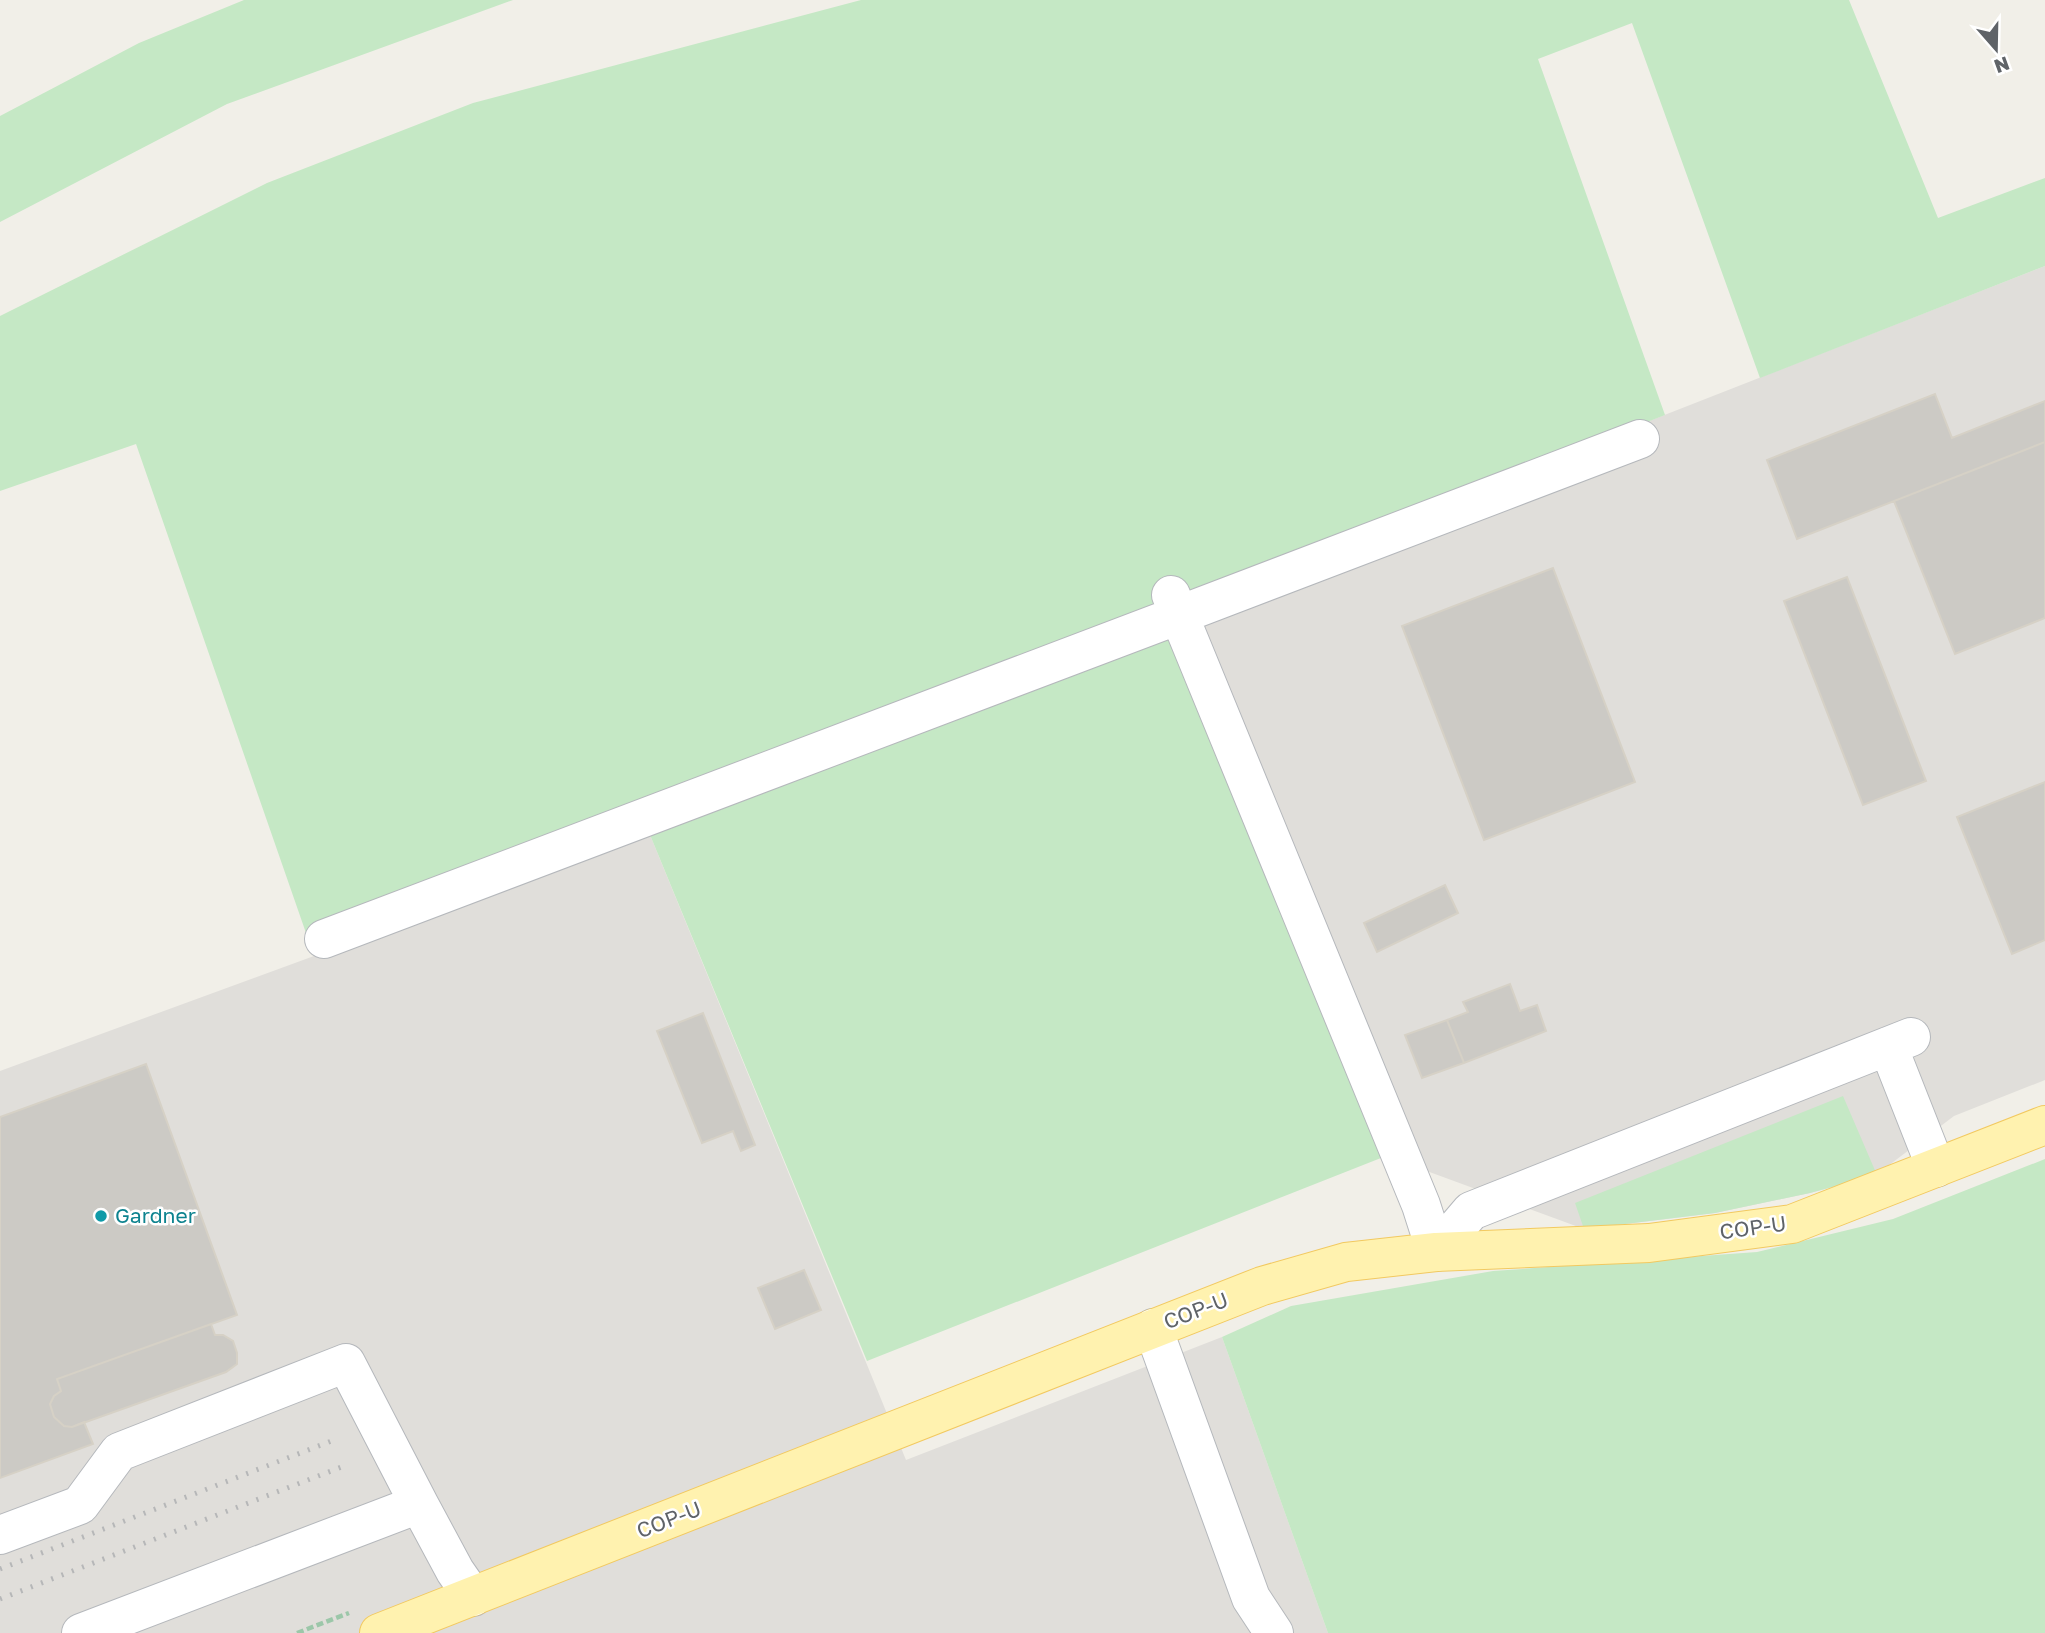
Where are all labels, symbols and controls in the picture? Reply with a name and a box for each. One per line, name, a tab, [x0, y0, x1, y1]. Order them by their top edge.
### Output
north arrow	[1961, 14, 2031, 84]
text: N	[1991, 52, 2013, 79]
place label: Gardner	[115, 1202, 196, 1228]
marker: Gardner	[93, 1208, 109, 1224]
street label: COP-U	[1718, 1209, 1788, 1245]
street label: COP-U	[1160, 1286, 1232, 1334]
street label: COP-U	[633, 1495, 705, 1543]

